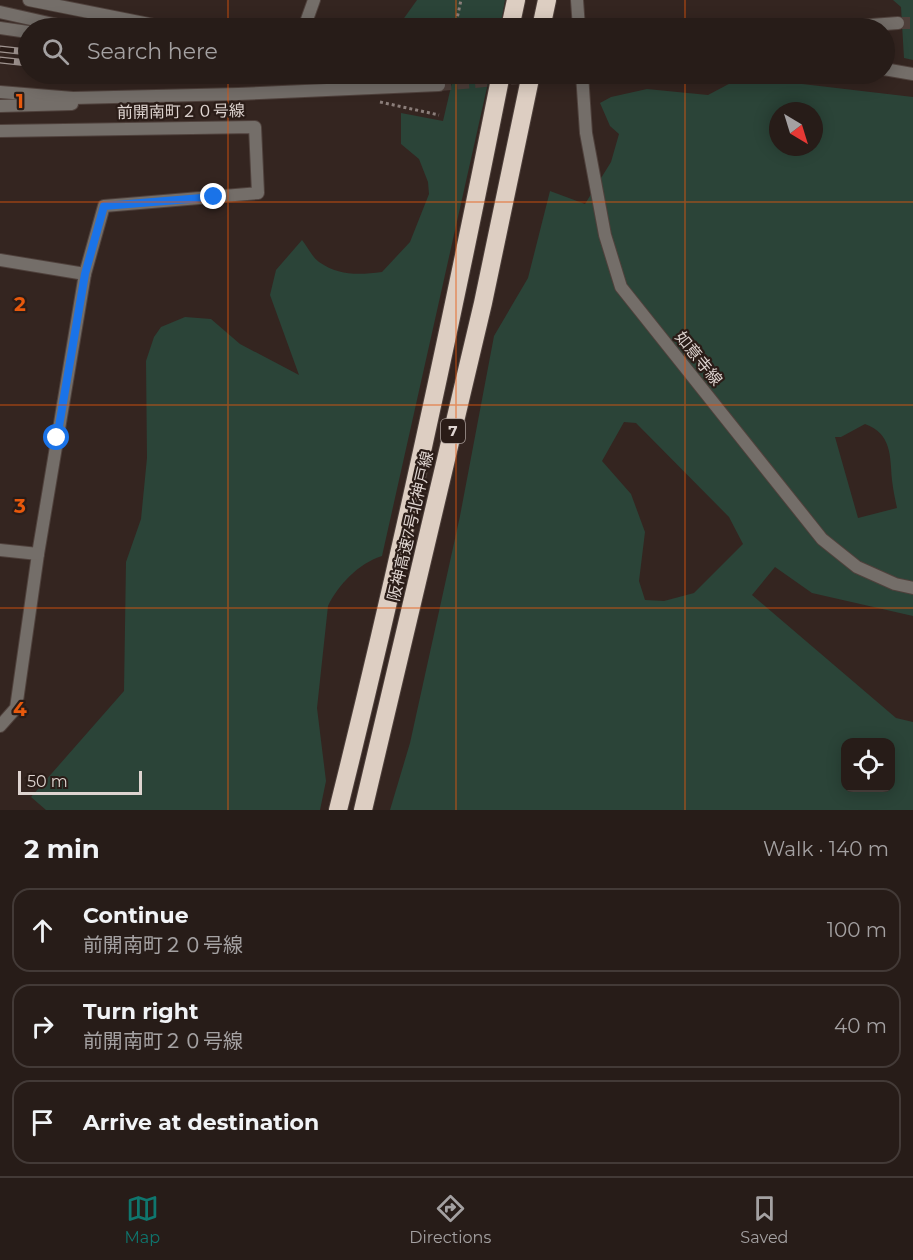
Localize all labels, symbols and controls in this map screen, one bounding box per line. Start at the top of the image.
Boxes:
search box [18,18,895,84]
icon: search [39,35,72,68]
text: Search here [87,38,218,65]
text: 1 [16,89,24,113]
street label: 前開南町２０号線 [117,101,245,122]
north arrow [769,102,823,156]
route end [200,183,226,209]
text: 2 [14,292,26,316]
street label: 如意寺線 [671,327,726,389]
road number: 7 [441,419,465,443]
route start [43,424,69,450]
street label: 阪神高速7号北神戸線 [384,449,437,603]
text: 3 [13,494,26,518]
text: 4 [13,697,27,721]
map controls [841,738,895,792]
button: locate [841,738,895,792]
scale bar [18,768,142,796]
text: 50 m [27,772,68,791]
text: 2 min [24,833,100,865]
text: Walk · 140 m [763,837,889,861]
text: Continue [83,902,189,929]
icon: ahead [26,914,59,947]
text: 100 m [827,918,887,942]
text: 前開南町２０号線 [83,933,243,957]
text: Turn right [83,998,198,1025]
icon: right [26,1010,59,1043]
text: 40 m [834,1014,887,1038]
text: 前開南町２０号線 [83,1029,243,1053]
icon: arrive [26,1106,59,1139]
text: Arrive at destination [83,1109,319,1136]
tab: Map [125,1192,160,1247]
tab: Directions [409,1192,491,1247]
tab: Saved [740,1192,788,1247]

